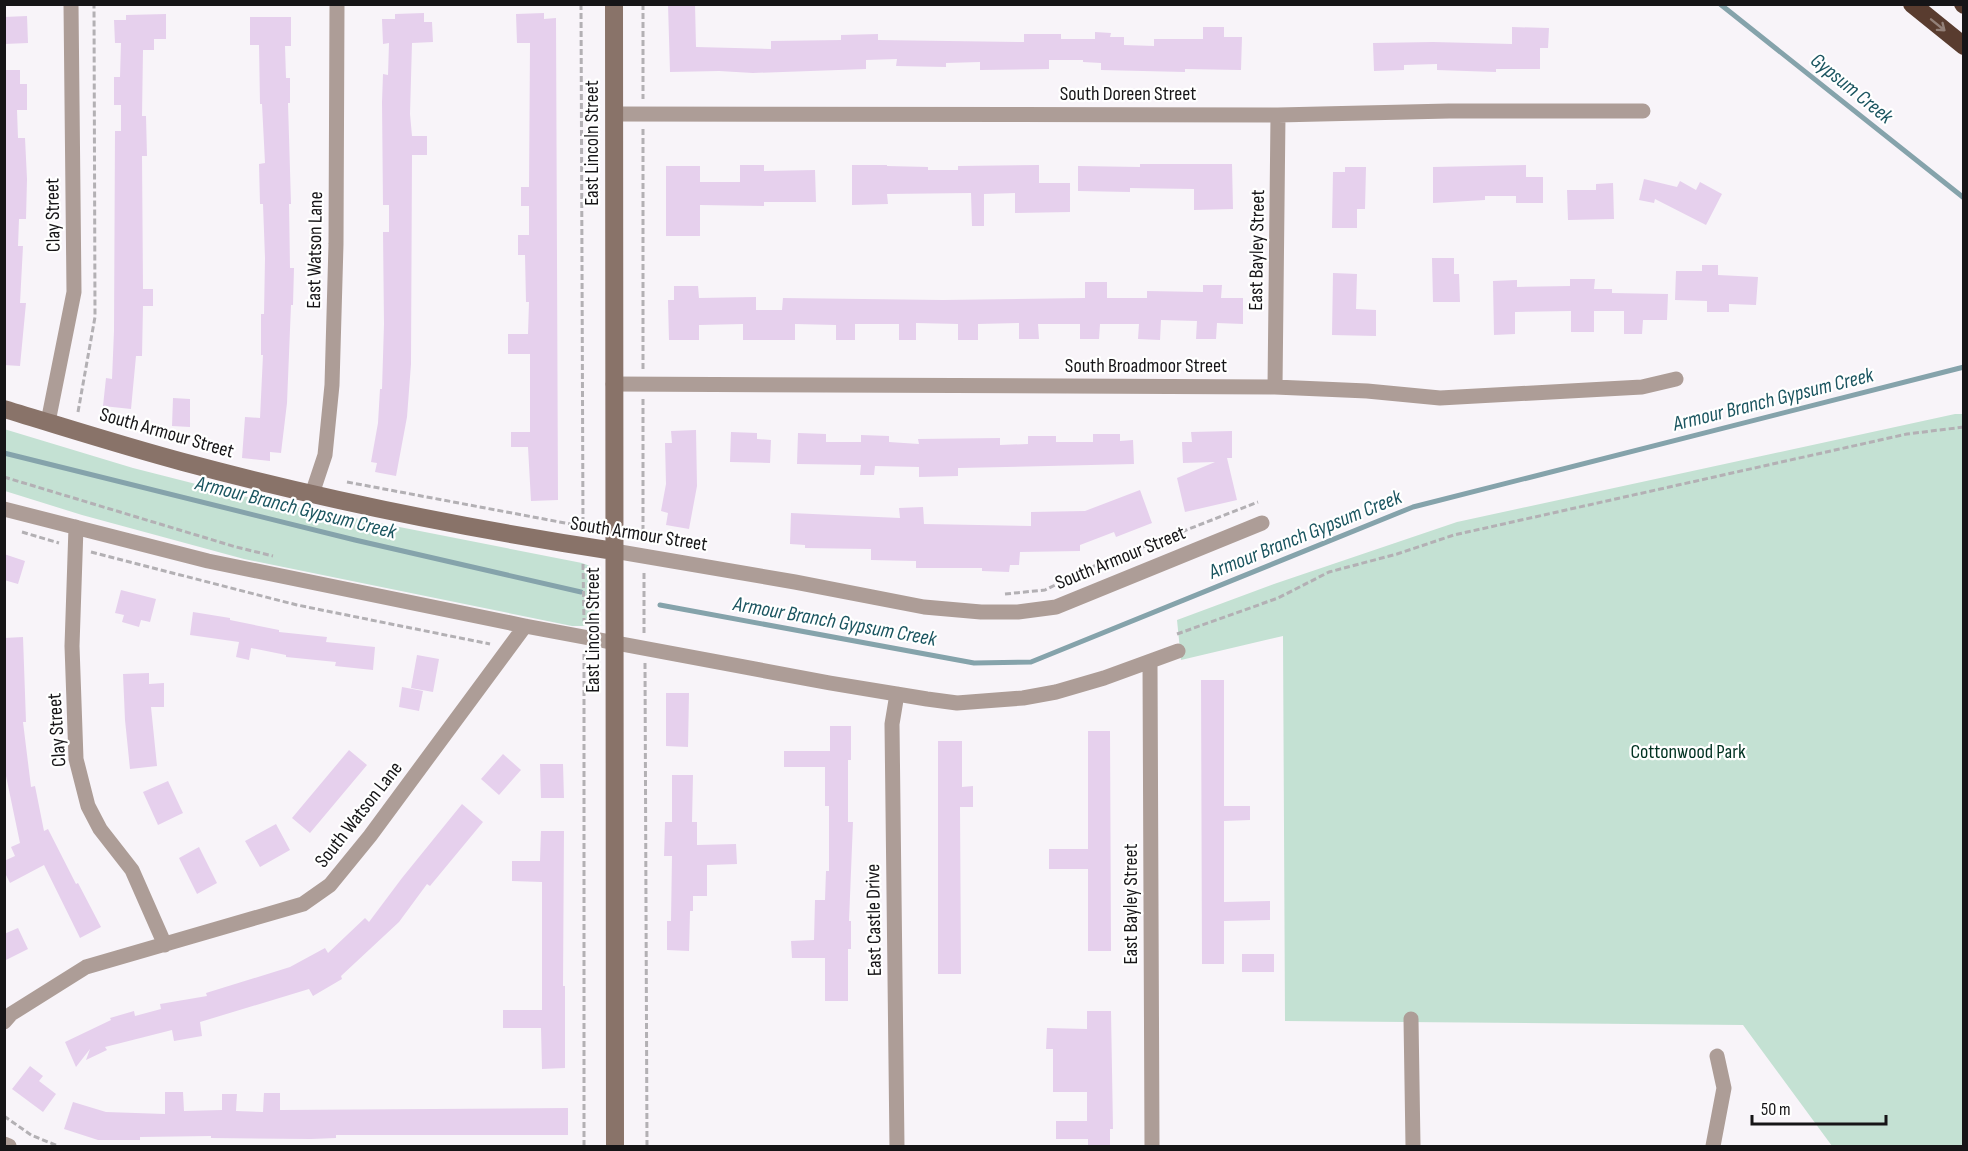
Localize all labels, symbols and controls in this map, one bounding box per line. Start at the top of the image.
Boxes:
one-way arrow [1930,19,1946,32]
water label: Gypsum Creek [1805,48,1899,130]
street label: East Lincoln Street [580,80,604,206]
street label: South Doreen Street [1060,82,1196,106]
street label: Clay Street [40,178,66,252]
street label: East Bayley Street [1244,189,1270,311]
street label: East Watson Lane [302,191,328,309]
street label: South Broadmoor Street [1065,354,1227,378]
water label: Armour Branch Gypsum Creek [1669,362,1877,437]
street label: South Armour Street [97,402,237,464]
water label: Armour Branch Gypsum Creek [192,470,400,545]
water label: Armour Branch Gypsum Creek [1204,484,1406,585]
street label: South Armour Street [569,511,709,557]
street label: South Armour Street [1052,521,1189,595]
street label: East Lincoln Street [581,567,605,693]
water label: Armour Branch Gypsum Creek [730,591,939,652]
street label: Clay Street [42,692,72,768]
park label: Cottonwood Park [1630,740,1746,764]
street label: South Watson Lane [310,757,408,872]
street label: East Bayley Street [1119,843,1143,965]
street label: East Castle Drive [861,864,887,976]
scale bar [1752,1088,1886,1126]
text: 50 m [1761,1099,1791,1120]

